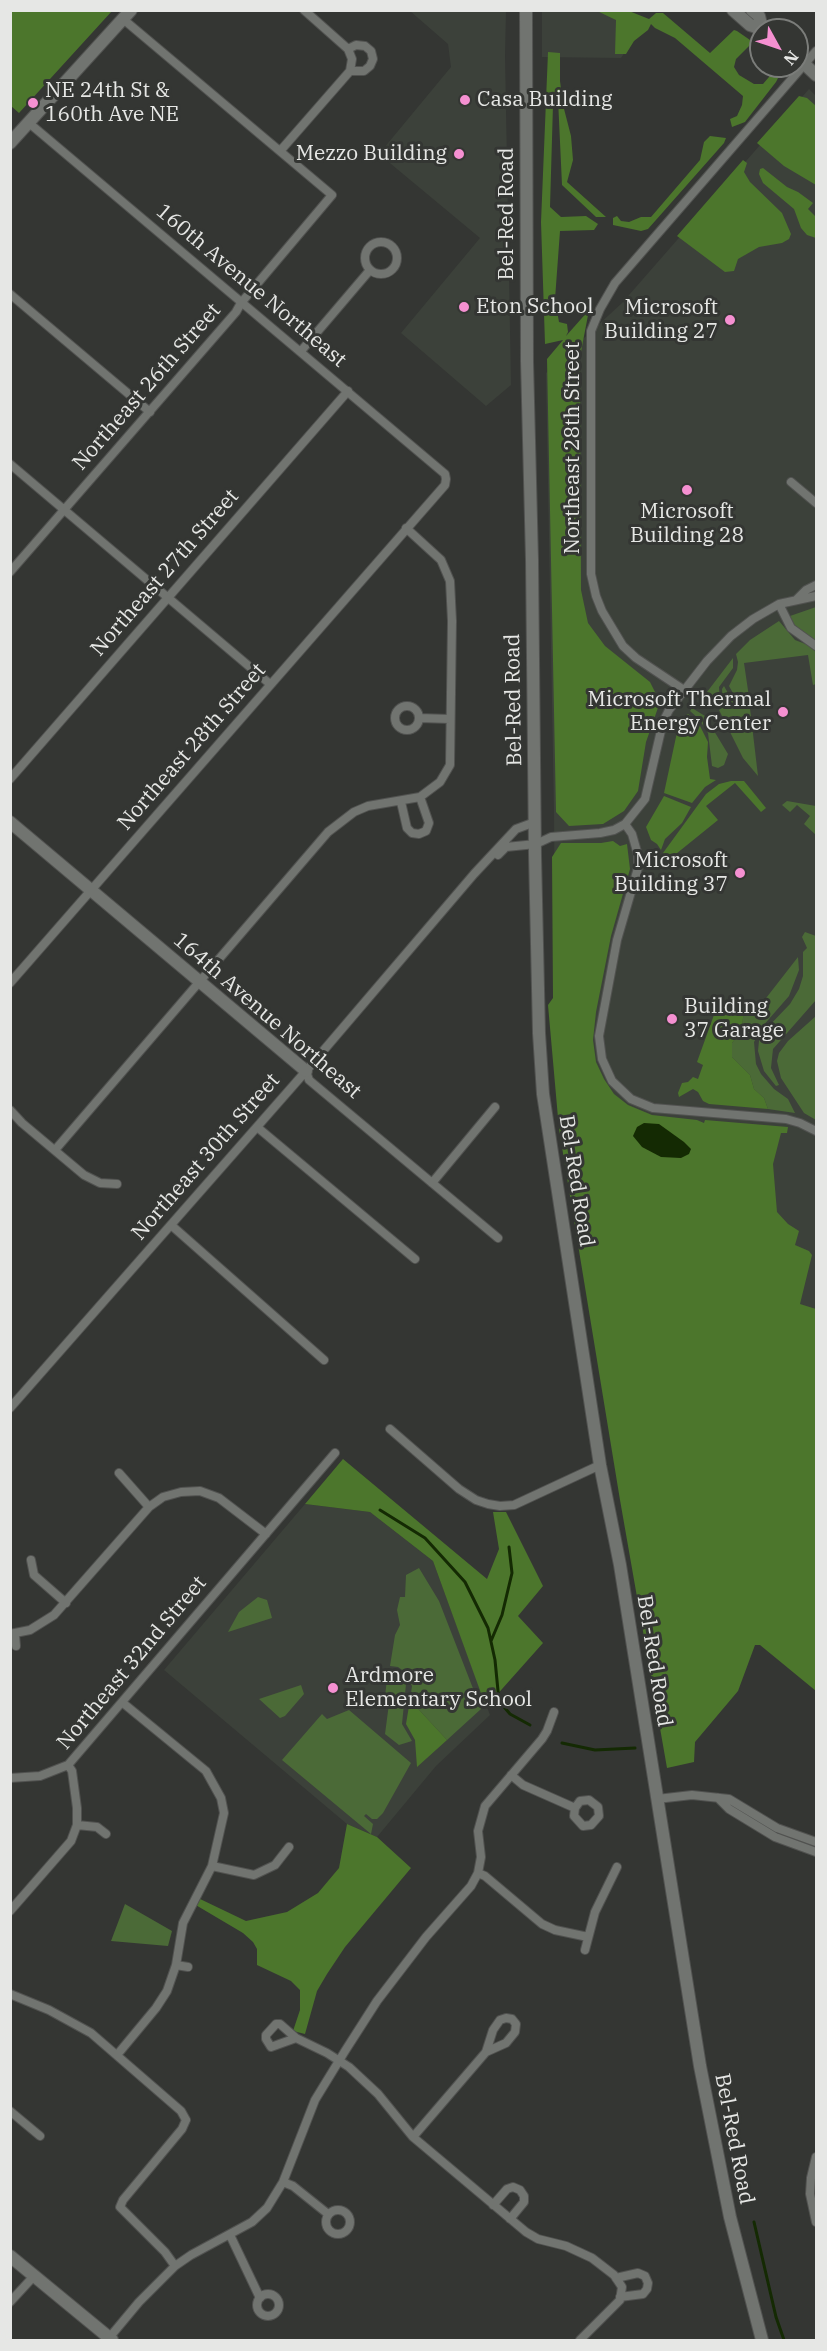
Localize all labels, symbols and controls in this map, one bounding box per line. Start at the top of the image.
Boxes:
north arrow [749,18,809,78]
text: N [780,47,803,70]
place label: NE 24th St & 160th Ave NE [45,78,179,128]
place label: Casa Building [477,87,612,113]
marker: Casa Building [458,93,472,107]
marker: NE 24th St & 160th Ave NE [26,96,40,110]
place label: Mezzo Building [296,141,447,167]
marker: Mezzo Building [452,147,466,161]
street label: Bel-Red Road [494,148,520,280]
street label: 160th Avenue Northeast [151,199,351,373]
place label: Eton School [476,294,593,320]
place label: Microsoft Building 27 [604,295,718,345]
street label: Northeast 26th Street [68,298,226,476]
marker: Eton School [457,300,471,314]
marker: Microsoft Building 27 [723,313,737,327]
street label: Northeast 28th Street [560,341,586,555]
marker: Microsoft Building 28 [680,483,694,497]
street label: Northeast 27th Street [86,484,244,662]
place label: Microsoft Building 28 [630,499,744,549]
street label: Bel-Red Road [500,633,528,767]
street label: Northeast 28th Street [113,658,271,836]
place label: Microsoft Thermal Energy Center [588,687,771,737]
marker: Microsoft Thermal Energy Center [776,705,790,719]
place label: Microsoft Building 37 [614,848,728,898]
marker: Microsoft Building 37 [733,866,747,880]
street label: 164th Avenue Northeast [168,928,366,1104]
place label: Building 37 Garage [684,994,784,1044]
marker: Building 37 Garage [665,1012,679,1026]
street label: Northeast 30th Street [127,1068,285,1246]
street label: Bel-Red Road [553,1113,599,1249]
street label: Northeast 32nd Street [52,1571,212,1755]
street label: Bel-Red Road [631,1593,677,1729]
place label: Ardmore Elementary School [345,1663,532,1713]
marker: Ardmore Elementary School [326,1681,340,1695]
street label: Bel-Red Road [709,2071,759,2207]

